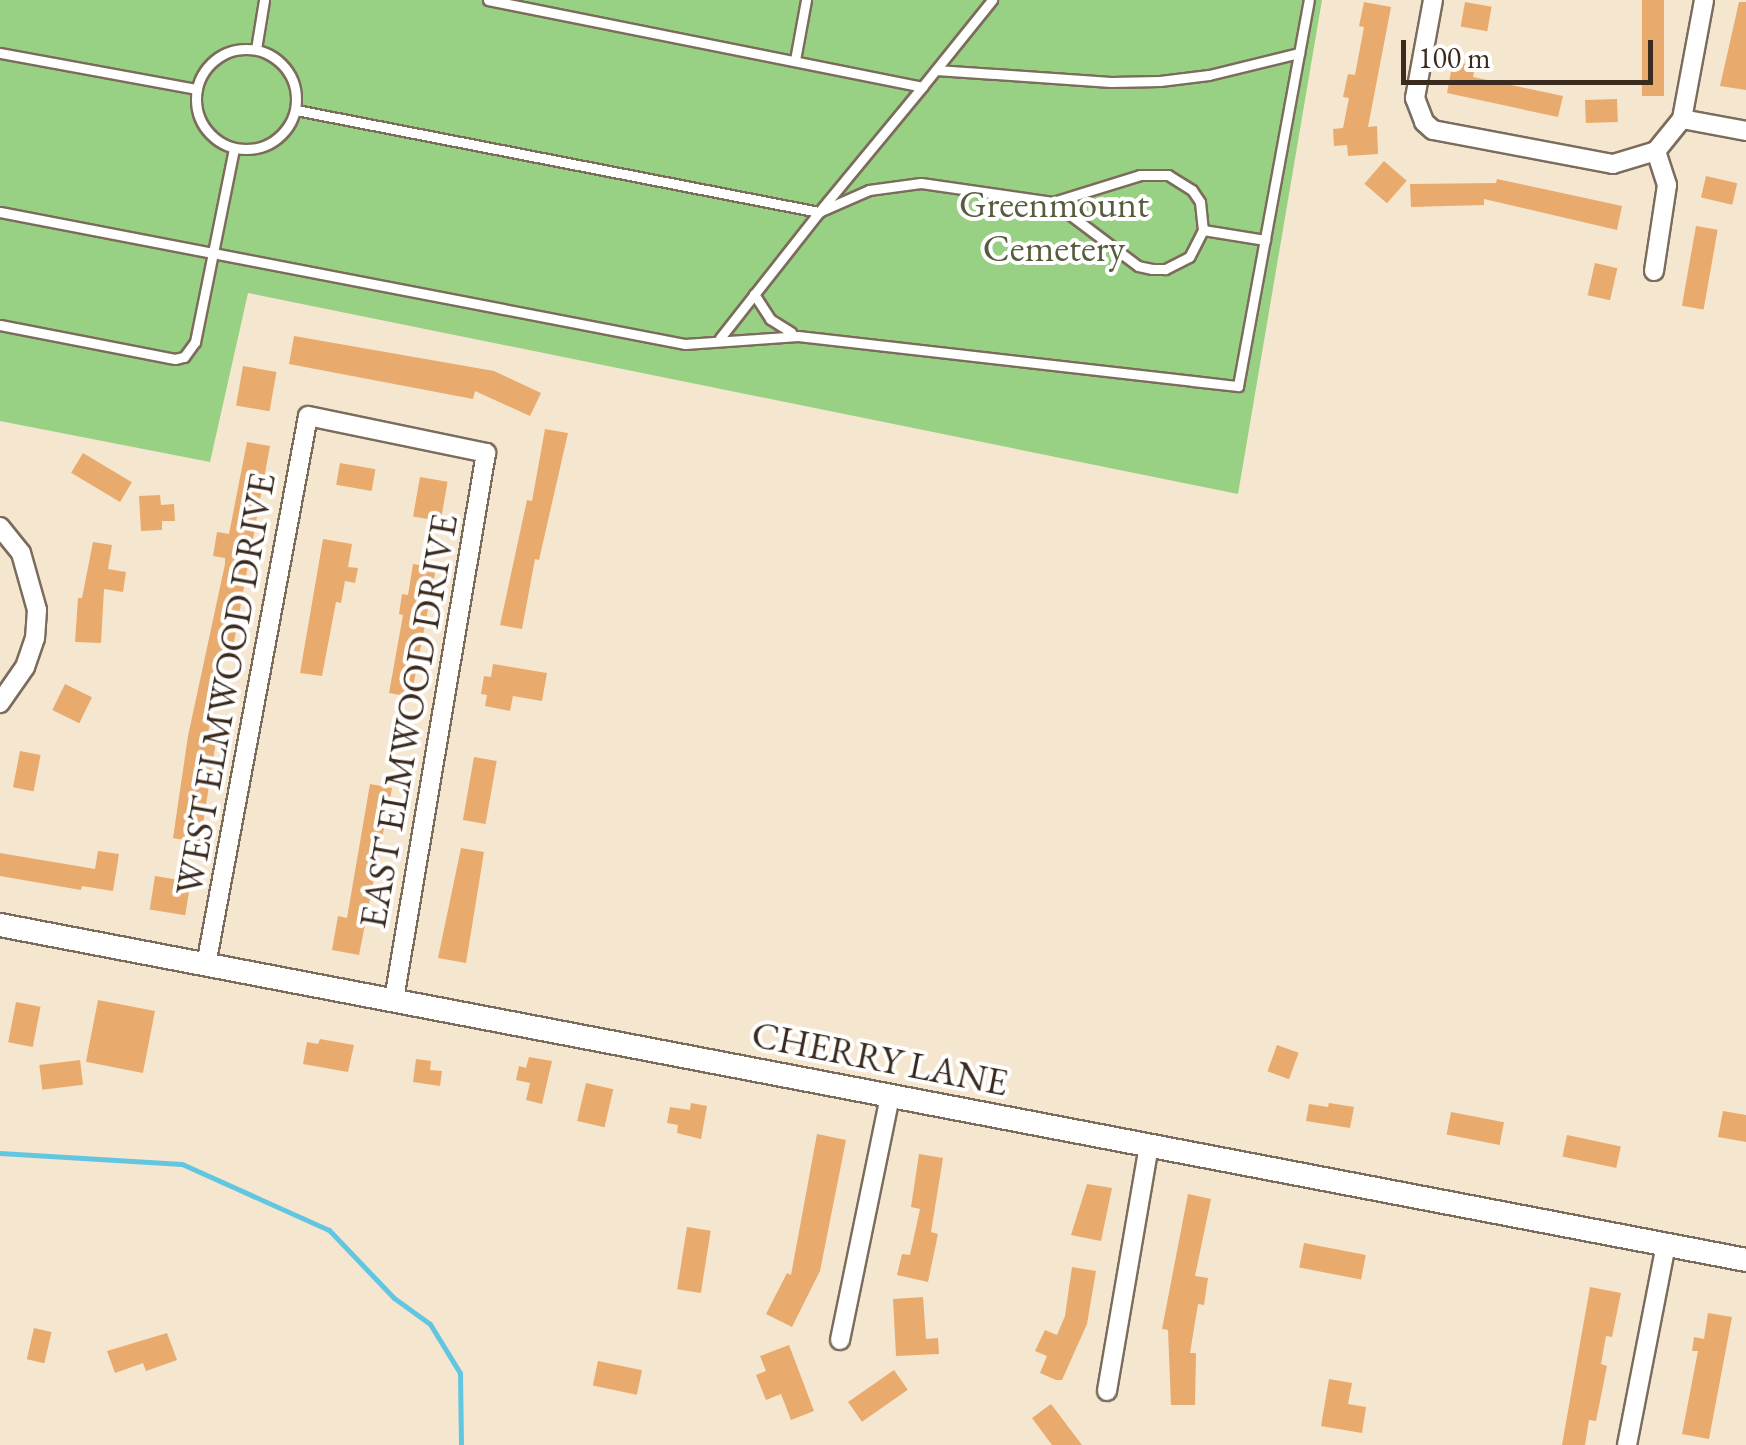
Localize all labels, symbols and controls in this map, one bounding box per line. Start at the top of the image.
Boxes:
scale bar [1406,20,1658,82]
text: 100 m [1418,38,1491,77]
park label: Greenmount Cemetery [959,181,1149,270]
street label: WEST ELMWOOD DRIVE [165,469,285,899]
street label: EAST ELMWOOD DRIVE [349,510,467,932]
street label: CHERRY LANE [748,1011,1012,1105]

